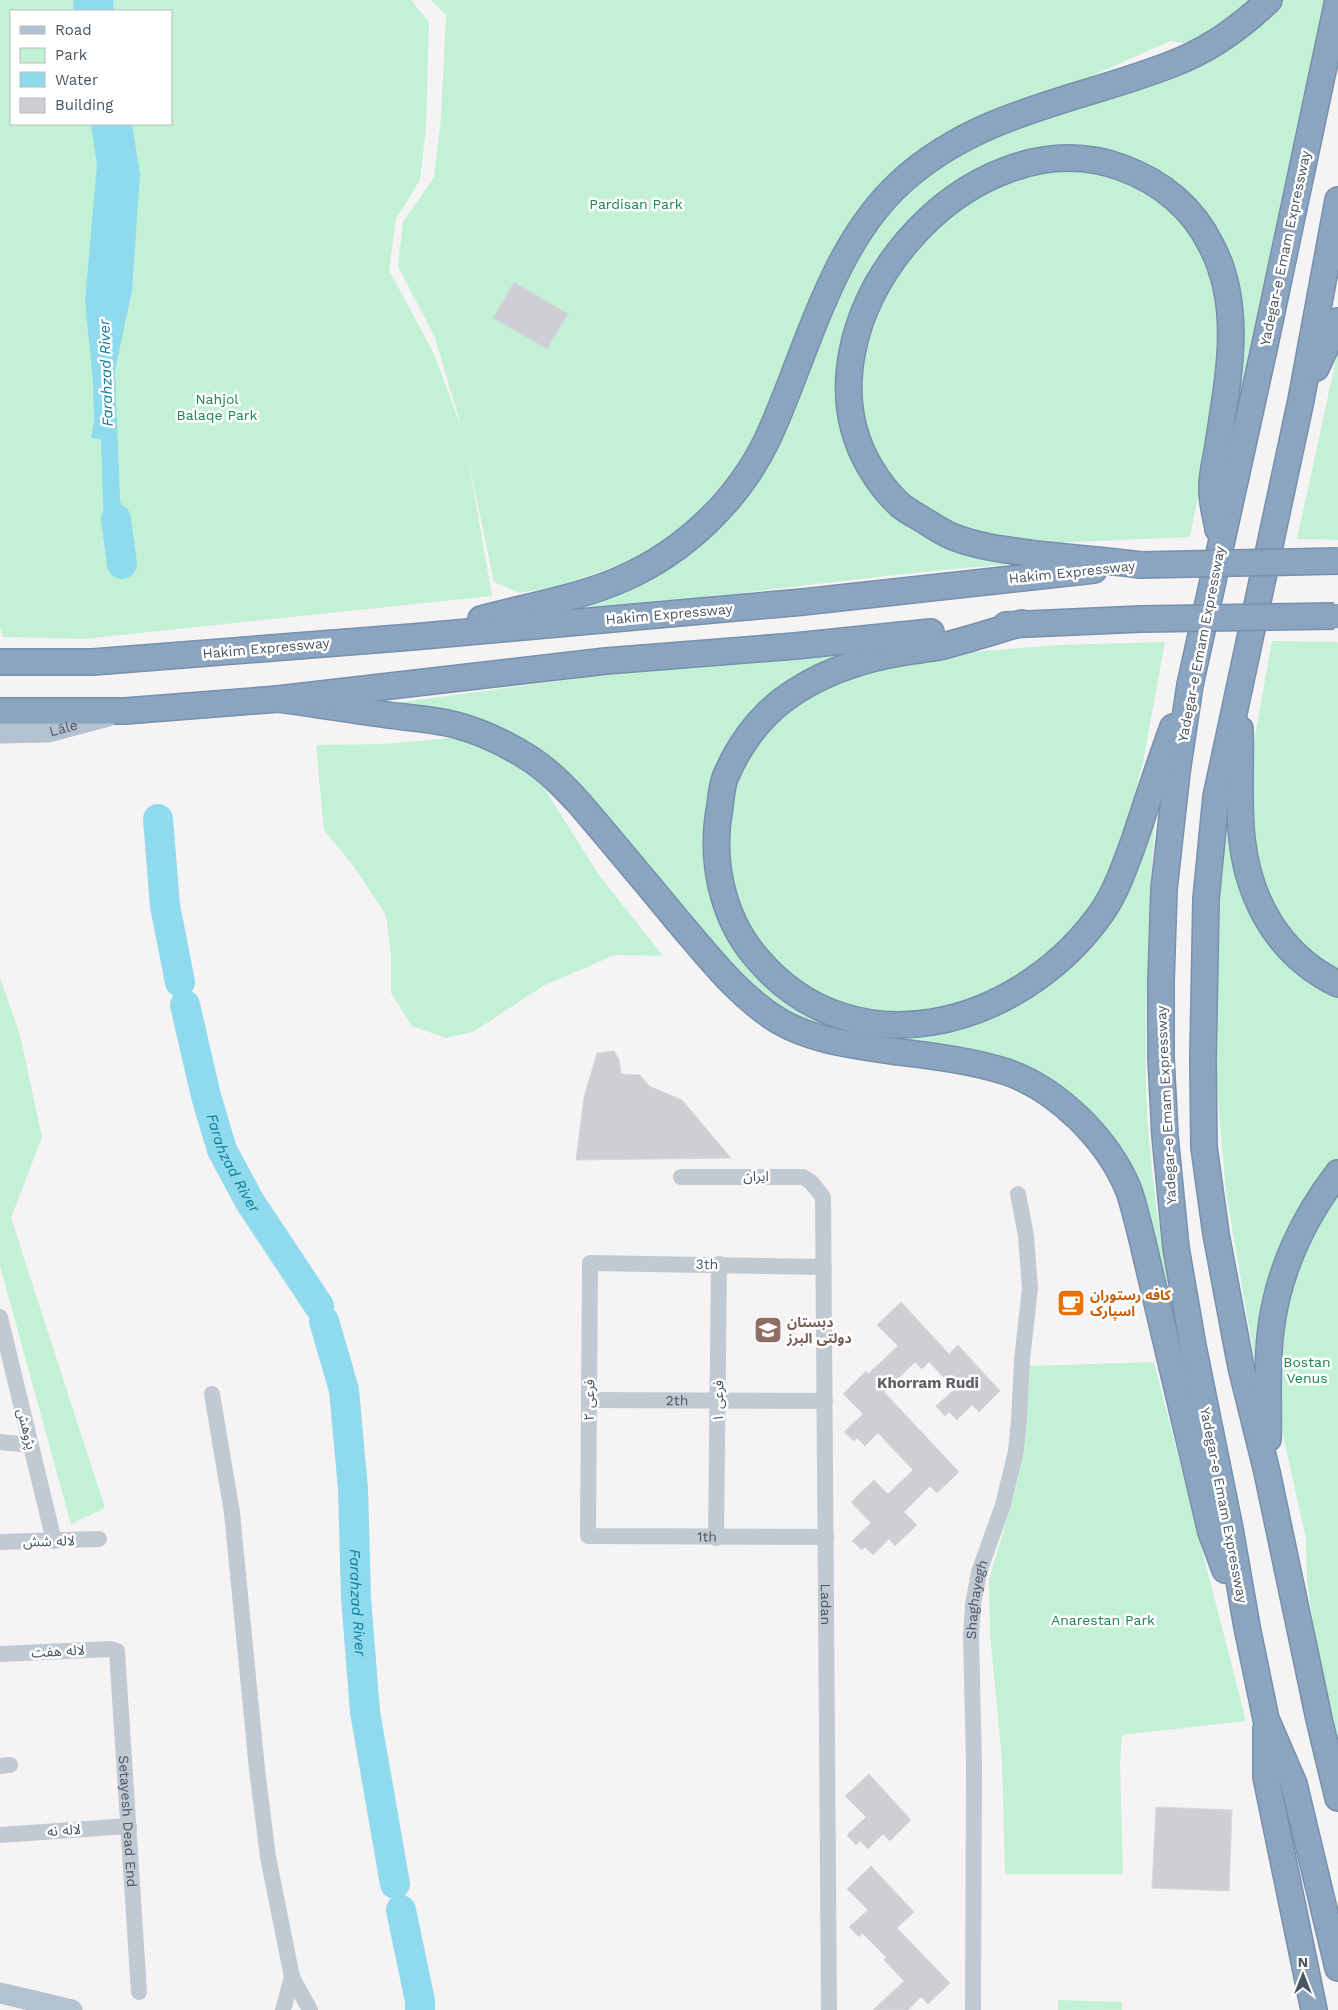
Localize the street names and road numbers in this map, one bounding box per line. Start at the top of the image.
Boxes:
street label: Yadegar-e Emam Expressway [1256,148,1314,347]
street label: Yadegar-e Emam Expressway [1174,544,1228,743]
street label: Hakim Expressway [1008,557,1137,587]
street label: Hakim Expressway [605,600,734,628]
street label: Hakim Expressway [202,634,331,662]
street label: Lāle [48,716,79,739]
street label: Yadegar-e Emam Expressway [1153,1004,1179,1205]
street label: ایران [743,1168,769,1185]
street label: 3th [696,1256,718,1272]
street label: فرعی ۲ [581,1379,598,1421]
street label: فرعی ۱ [710,1380,727,1422]
street label: 2th [666,1392,688,1408]
street label: Yadegar-e Emam Expressway [1197,1406,1251,1605]
street label: پژوهش [12,1407,40,1452]
street label: 1th [697,1528,717,1545]
street label: لاله شش [23,1533,75,1550]
street label: Shaghayegh [963,1557,991,1640]
street label: Ladan [818,1583,834,1625]
street label: لاله هفت [31,1642,85,1660]
street label: Setayesh Dead End [116,1755,140,1888]
street label: لاله نه [47,1821,81,1839]

